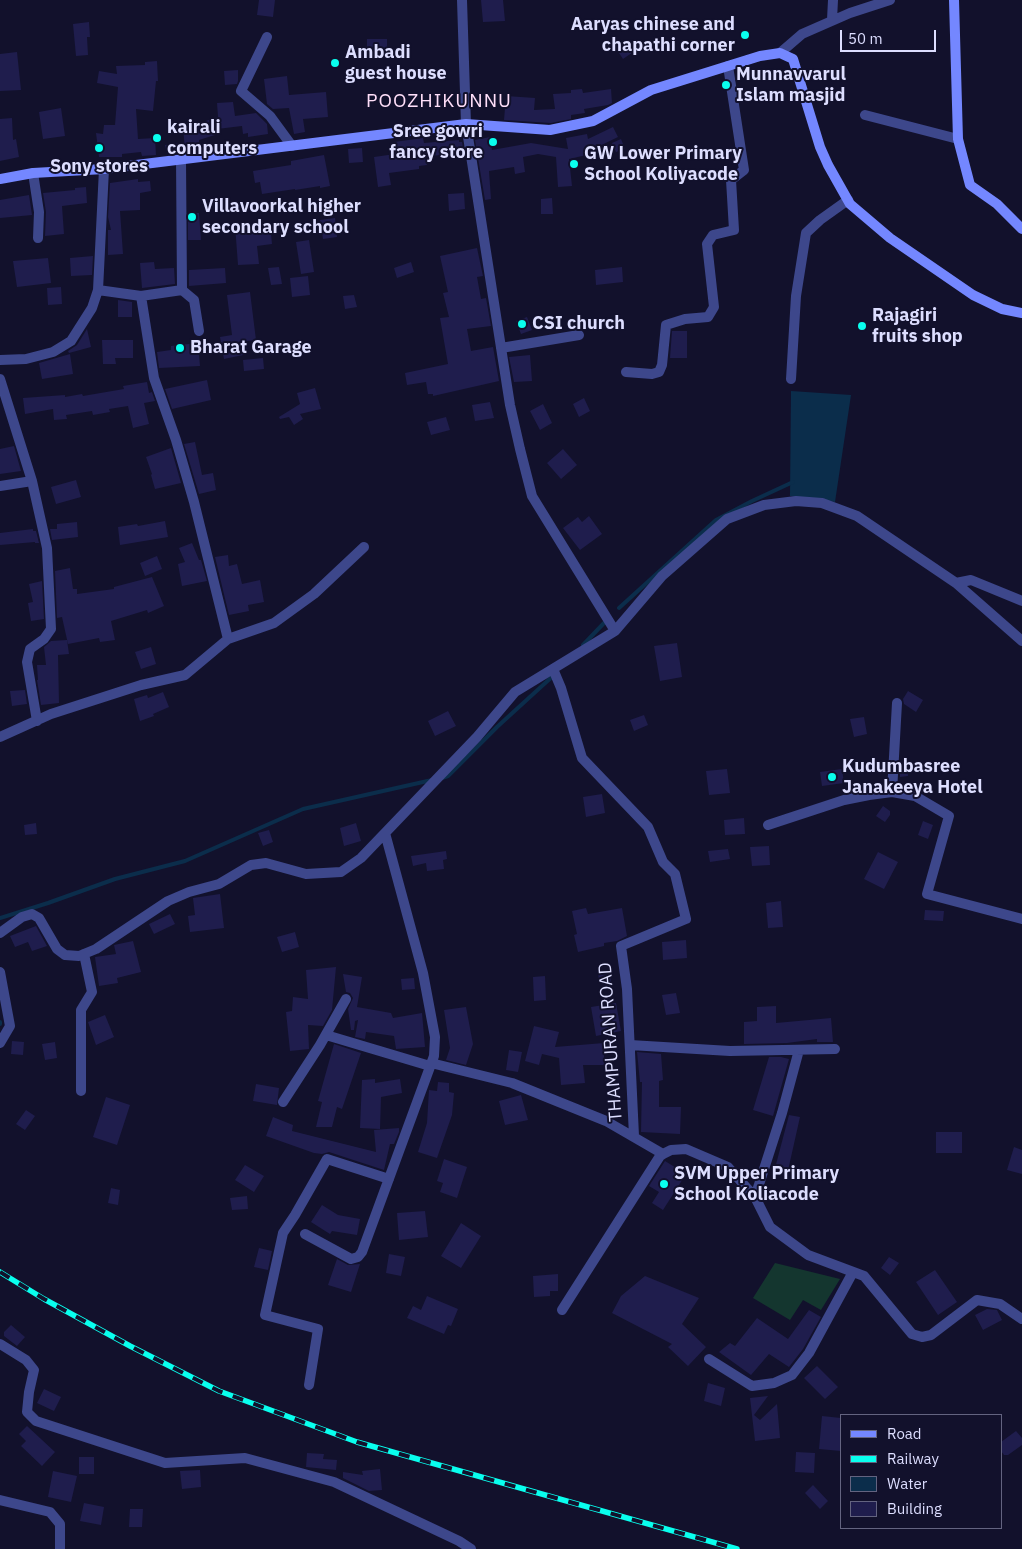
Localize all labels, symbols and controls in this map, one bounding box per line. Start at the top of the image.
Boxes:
place label: Aaryas chinese and chapathi corner [571,14,735,56]
scale bar [842,20,938,52]
marker: Aaryas chinese and chapathi corner [739,29,751,41]
text: 50 m [848,29,883,48]
place label: Ambadi guest house [345,42,447,84]
marker: Ambadi guest house [329,57,341,69]
place label: Munnavvarul Islam masjid [736,64,846,106]
marker: Munnavvarul Islam masjid [720,79,732,91]
district label: POOZHIKUNNU [365,91,513,113]
place label: kairali computers [167,117,257,160]
place label: Sree gowri fancy store [389,121,483,163]
marker: kairali computers [151,132,163,144]
marker: Sree gowri fancy store [487,136,499,148]
marker: Sony stores [93,142,105,154]
place label: GW Lower Primary School Koliyacode [584,143,742,186]
place label: Sony stores [50,156,148,178]
marker: GW Lower Primary School Koliyacode [568,158,580,170]
place label: Villavoorkal higher secondary school [202,196,361,238]
marker: Villavoorkal higher secondary school [186,211,198,223]
place label: Rajagiri fruits shop [872,305,963,348]
place label: CSI church [532,313,625,335]
marker: CSI church [516,318,528,330]
marker: Rajagiri fruits shop [856,320,868,332]
place label: Bharat Garage [190,337,312,359]
marker: Bharat Garage [174,342,186,354]
place label: Kudumbasree Janakeeya Hotel [842,756,983,799]
marker: Kudumbasree Janakeeya Hotel [826,771,838,783]
street label: THAMPURAN ROAD [595,962,627,1122]
place label: SVM Upper Primary School Koliacode [674,1163,839,1206]
marker: SVM Upper Primary School Koliacode [658,1178,670,1190]
legend [840,1414,1002,1529]
text: Road [887,1424,922,1443]
text: Railway [887,1449,939,1468]
text: Water [887,1474,927,1493]
text: Building [887,1499,942,1518]

